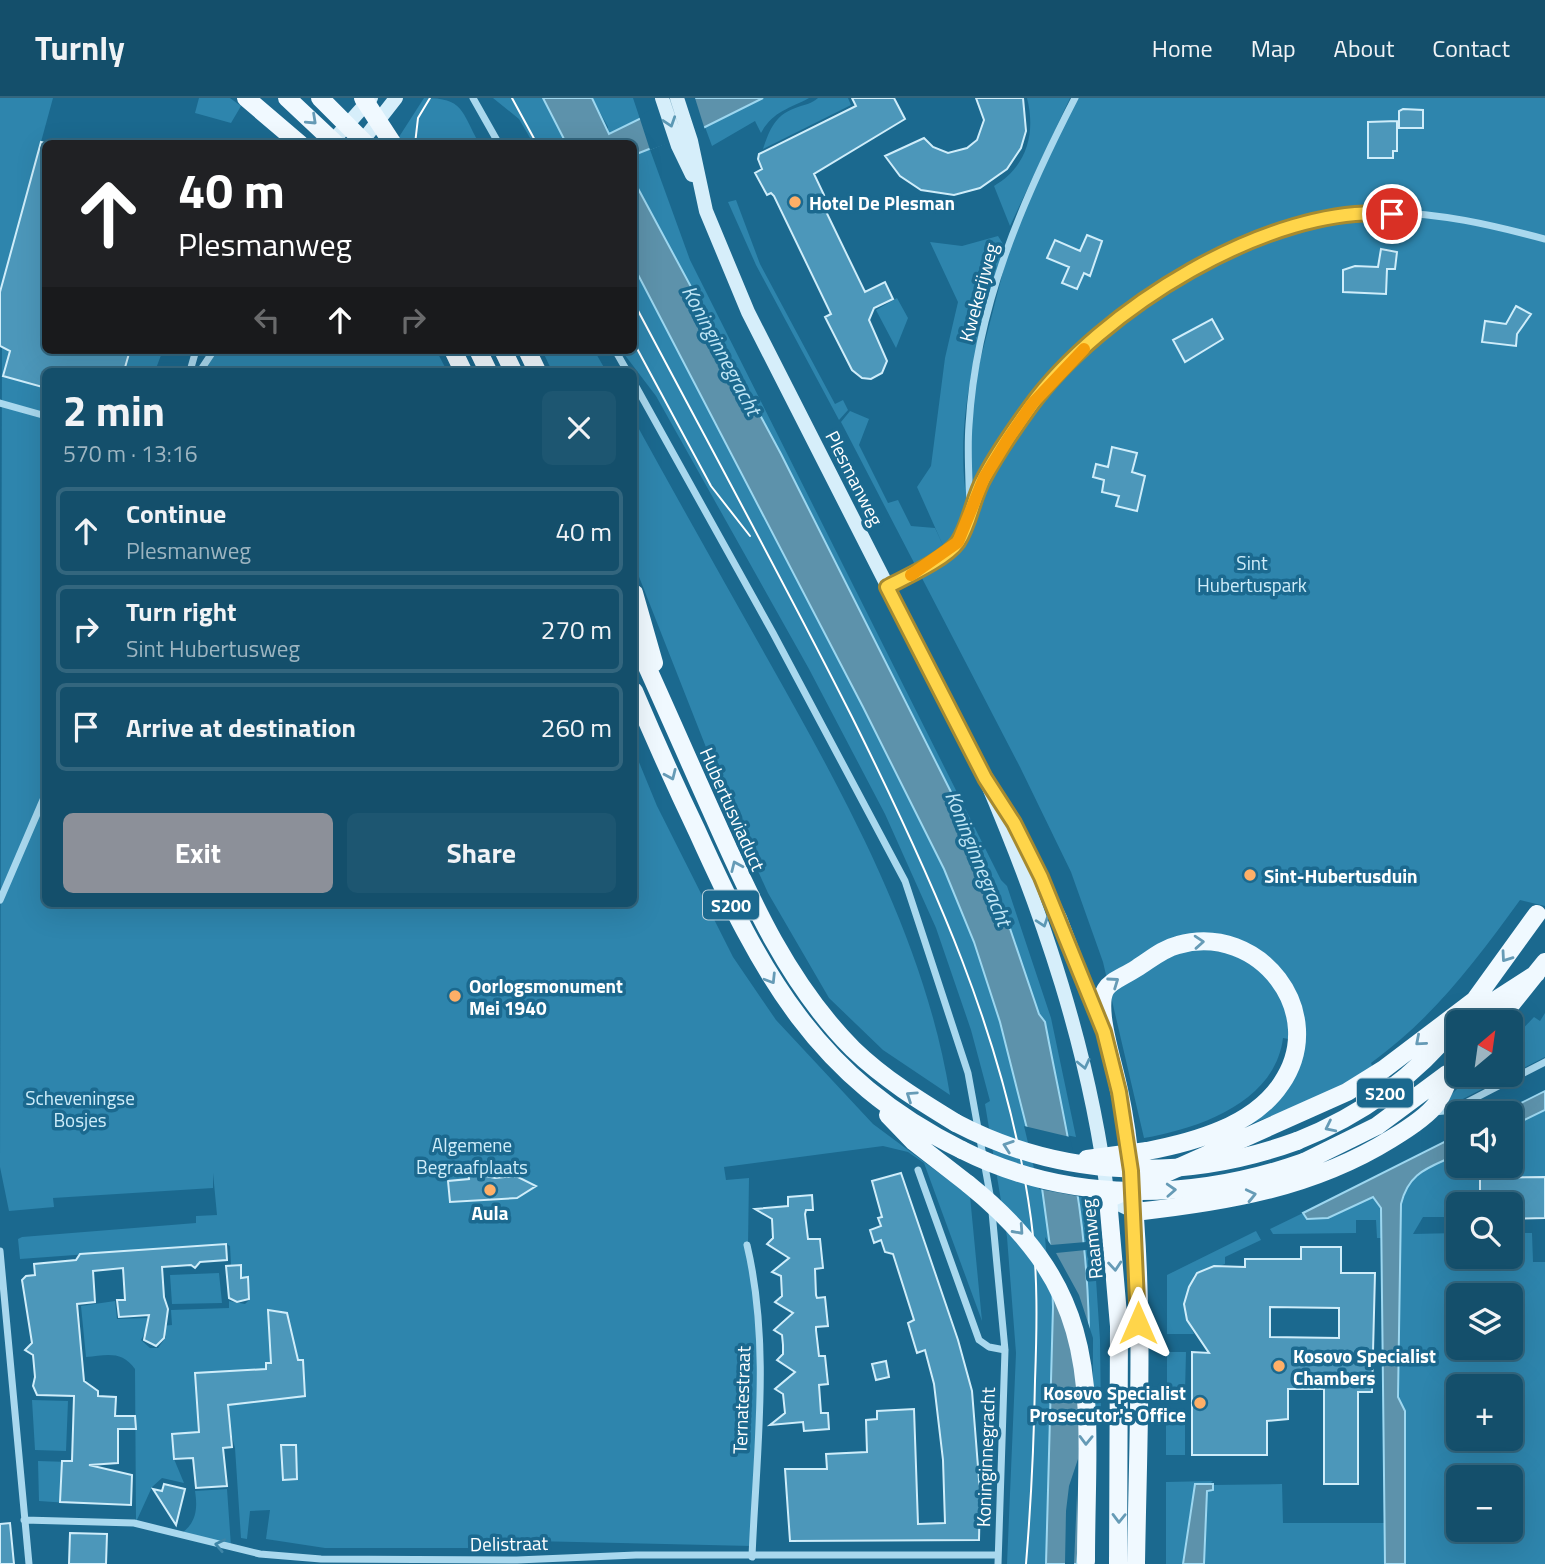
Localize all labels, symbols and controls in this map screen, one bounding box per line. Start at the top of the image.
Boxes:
text: Turnly [35,23,125,73]
text: Home [1152,30,1213,66]
text: Map [1251,30,1296,66]
text: About [1334,30,1394,66]
text: Contact [1432,30,1510,66]
one-way arrow [304,112,317,125]
one-way arrow [662,115,676,128]
text: 40 m [178,152,285,227]
icon: ahead [63,168,154,259]
pin [1362,184,1422,244]
place label: Hotel De Plesman [809,188,955,217]
marker: Hotel De Plesman [787,194,803,210]
icon: arrive [1373,195,1411,233]
text: Plesmanweg [178,220,352,268]
street label: Kwekerijweg [951,239,1005,345]
water label: Koninginnegracht [674,279,771,423]
icon: left [248,301,286,339]
icon: ahead [321,301,359,339]
icon: right [394,301,432,339]
text: 2 min [63,378,165,442]
button: close [542,391,616,465]
street label: Plesmanweg [819,425,891,531]
text: 570 m · 13:16 [63,436,198,471]
text: Continue [126,494,226,533]
icon: ahead [67,512,105,550]
text: 40 m [555,512,612,551]
text: Plesmanweg [126,533,251,568]
park label: Sint Hubertuspark [1197,548,1307,599]
text: Turn right [126,592,237,631]
icon: right [67,610,105,648]
text: 270 m [541,610,612,649]
text: Sint Hubertusweg [126,631,300,666]
icon: arrive [67,708,105,746]
text: Arrive at destination [126,708,356,747]
text: 260 m [541,708,612,747]
street label: Hubertusviaduct [693,743,773,876]
one-way arrow [663,768,677,780]
water label: Koninginnegracht [937,786,1022,933]
button: Exit [63,813,333,893]
button: Share [347,813,616,893]
one-way arrow [730,861,744,873]
place label: Sint-Hubertusduin [1264,861,1418,890]
marker: Sint-Hubertusduin [1242,867,1258,883]
road number: S200 [703,890,759,920]
one-way arrow [1035,915,1049,927]
one-way arrow [1194,935,1205,950]
one-way arrow [1502,949,1514,962]
place label: Oorlogsmonument Mei 1940 [469,971,623,1022]
one-way arrow [763,972,776,985]
one-way arrow [1106,978,1119,990]
marker: Oorlogsmonument Mei 1940 [447,988,463,1004]
north arrow [1446,1010,1522,1087]
map controls [1446,1010,1523,1542]
one-way arrow [1415,1033,1428,1045]
one-way arrow [1076,1058,1090,1070]
road number: S200 [1357,1078,1413,1108]
park label: Scheveningse Bosjes [25,1083,135,1134]
one-way arrow [906,1092,919,1104]
button: sound [1446,1101,1523,1178]
one-way arrow [1325,1118,1337,1132]
park label: Algemene Begraafplaats [416,1130,528,1181]
one-way arrow [1003,1140,1015,1154]
marker: Aula [482,1182,498,1198]
one-way arrow [1165,1183,1176,1198]
one-way arrow [1244,1189,1256,1203]
button: search [1446,1192,1523,1269]
street label: Raamweg [1072,1197,1110,1280]
place label: Aula [472,1198,509,1227]
one-way arrow [1011,1222,1023,1235]
one-way arrow [1107,1261,1122,1272]
button: layers [1446,1283,1523,1360]
position arrow [1101,1286,1175,1360]
place label: Kosovo Specialist Chambers [1293,1341,1436,1392]
street label: Ternatestraat [725,1345,757,1455]
marker: Kosovo Specialist Chambers [1271,1358,1287,1374]
button: + [1446,1374,1523,1451]
place label: Kosovo Specialist Prosecutor's Office [1029,1378,1186,1429]
street label: Koninginnegracht [968,1386,1002,1527]
marker: Kosovo Specialist Prosecutor's Office [1192,1395,1208,1411]
one-way arrow [1078,1435,1094,1446]
button: − [1446,1465,1523,1542]
one-way arrow [1111,1514,1127,1524]
street label: Delistraat [470,1528,549,1558]
one-way arrow [214,1539,226,1554]

